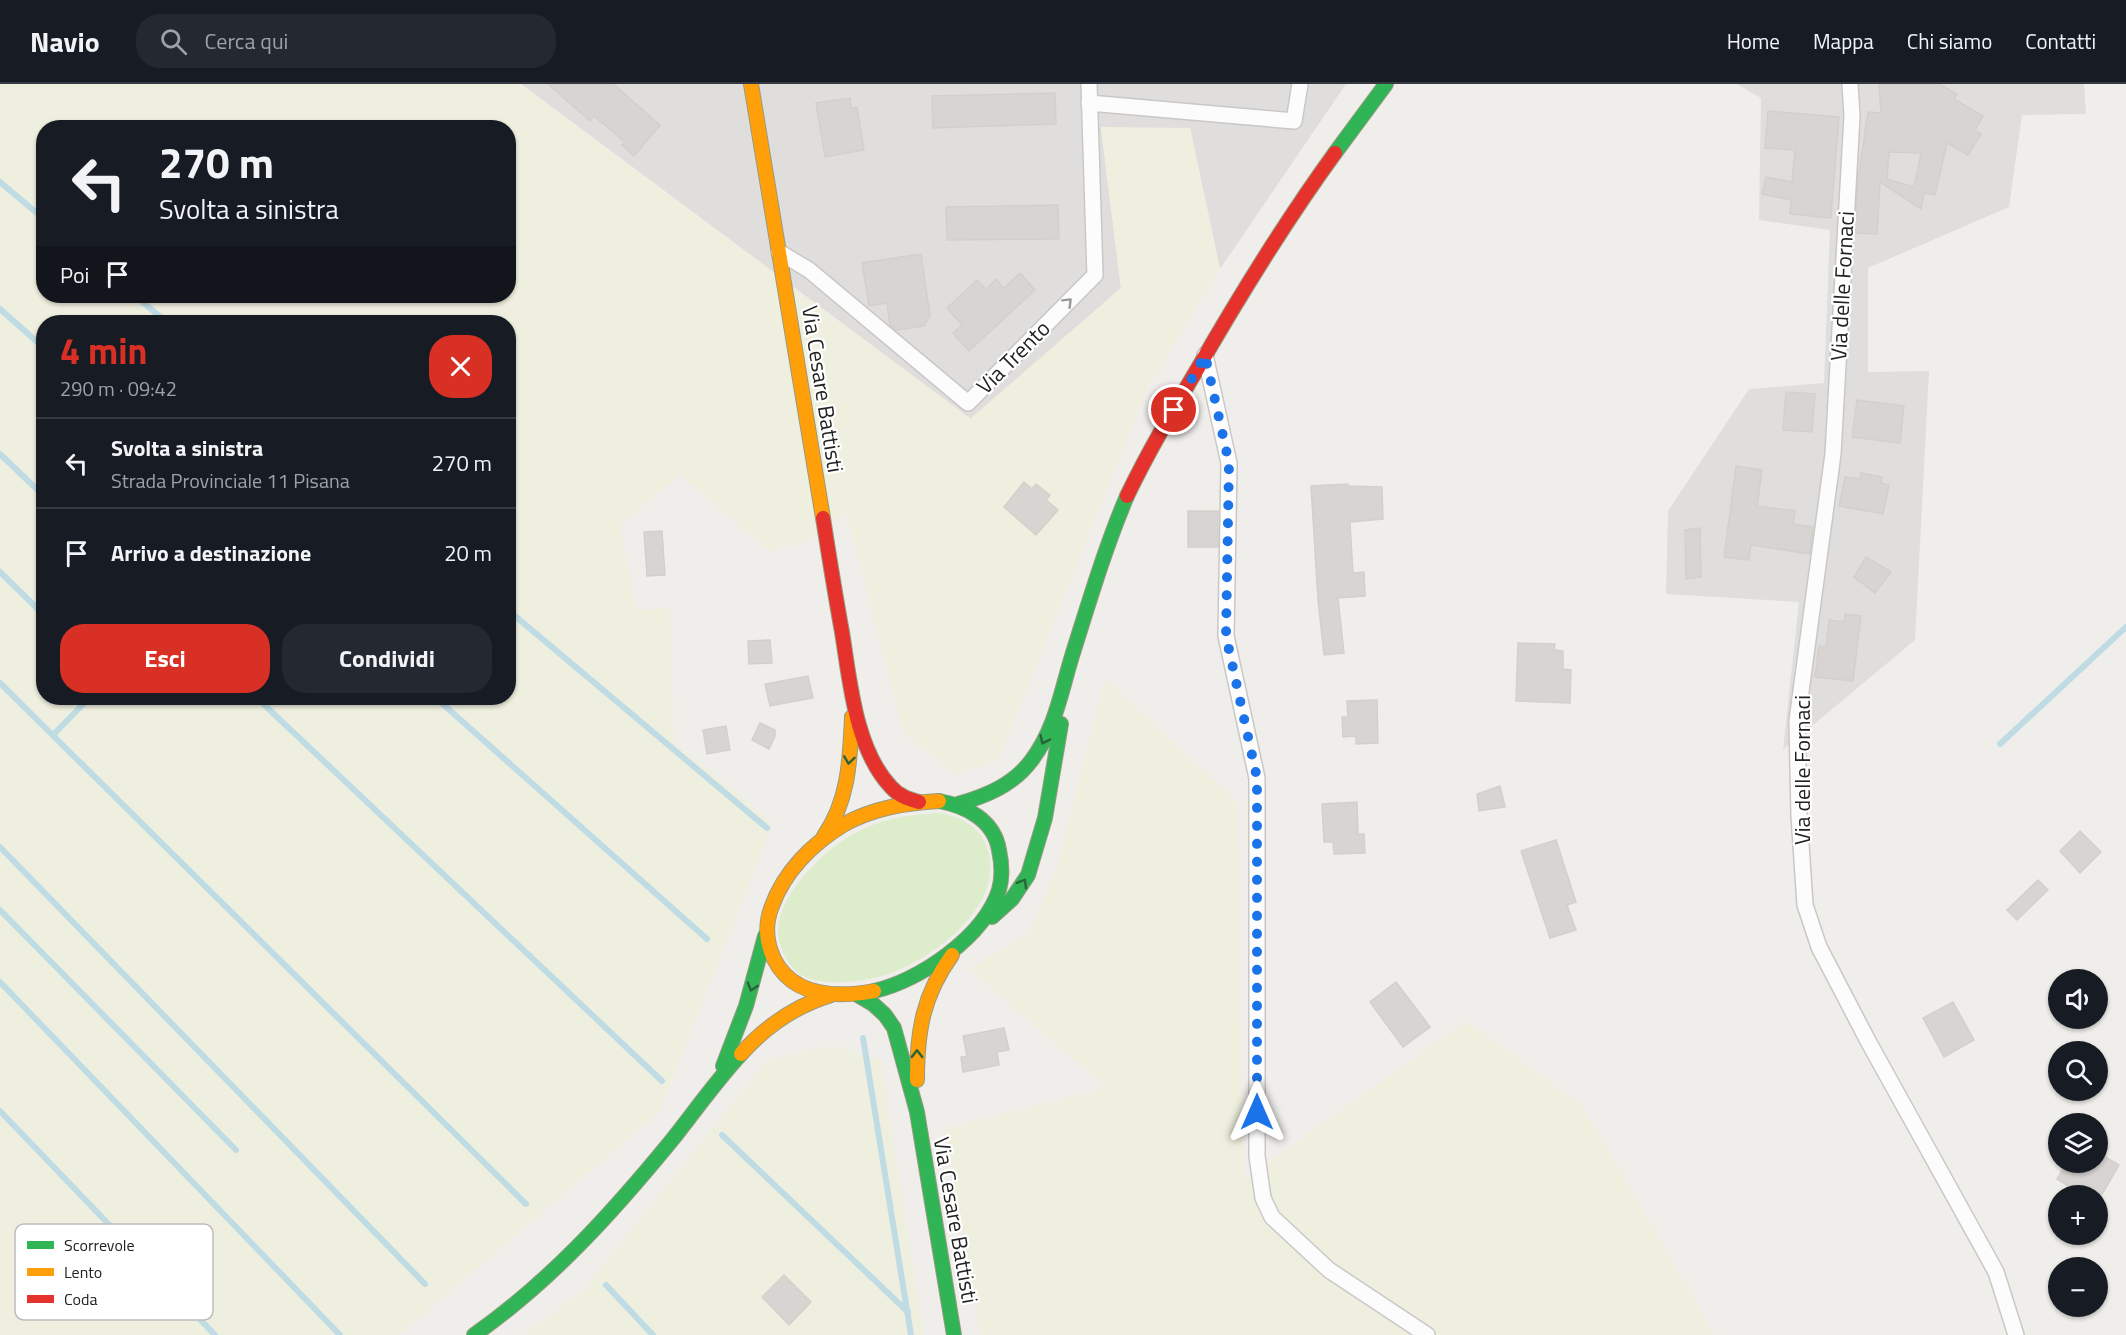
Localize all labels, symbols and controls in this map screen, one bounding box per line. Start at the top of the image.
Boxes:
search box [136,14,556,68]
text: Navio [30,20,100,63]
text: Cerca qui [205,24,288,58]
icon: search [157,25,190,58]
text: Home [1727,25,1780,57]
text: Mappa [1813,25,1874,57]
text: Chi siamo [1907,25,1992,57]
text: Contatti [2025,25,2096,57]
text: 270 m [159,130,274,194]
icon: left [60,144,138,222]
text: Svolta a sinistra [159,188,339,229]
street label: Via delle Fornaci [1821,210,1863,362]
text: Poi [60,258,89,292]
icon: arrive [101,258,134,291]
one-way arrow [1061,298,1072,309]
street label: Via Cesare Battisti [793,303,853,475]
street label: Via Trento [968,312,1058,402]
text: 4 min [60,323,147,378]
button: close [429,335,492,398]
text: 290 m · 09:42 [60,373,177,404]
pin [1148,384,1199,435]
icon: arrive [1157,393,1190,426]
text: Svolta a sinistra [111,431,263,465]
text: 270 m [432,446,492,480]
icon: left [60,447,93,480]
text: Strada Provinciale 11 Pisana [111,465,350,496]
text: Arrivo a destinazione [111,536,311,570]
text: 20 m [444,536,492,570]
icon: arrive [60,537,93,570]
button: Esci [60,624,270,693]
button: Condividi [282,624,492,693]
street label: Via delle Fornaci [1785,695,1819,845]
one-way arrow [1039,733,1051,744]
one-way arrow [843,755,855,764]
one-way arrow [1016,879,1027,889]
map controls [2048,969,2108,1317]
button: sound [2048,969,2108,1029]
one-way arrow [747,981,759,992]
button: search [2048,1041,2108,1101]
one-way arrow [911,1049,923,1058]
position arrow [1225,1080,1289,1144]
button: layers [2048,1113,2108,1173]
street label: Via Cesare Battisti [925,1134,987,1306]
button: + [2048,1185,2108,1245]
legend [15,1224,213,1320]
text: Scorrevole [64,1233,135,1257]
button: − [2048,1257,2108,1317]
text: Lento [64,1260,102,1284]
text: Coda [64,1287,97,1311]

